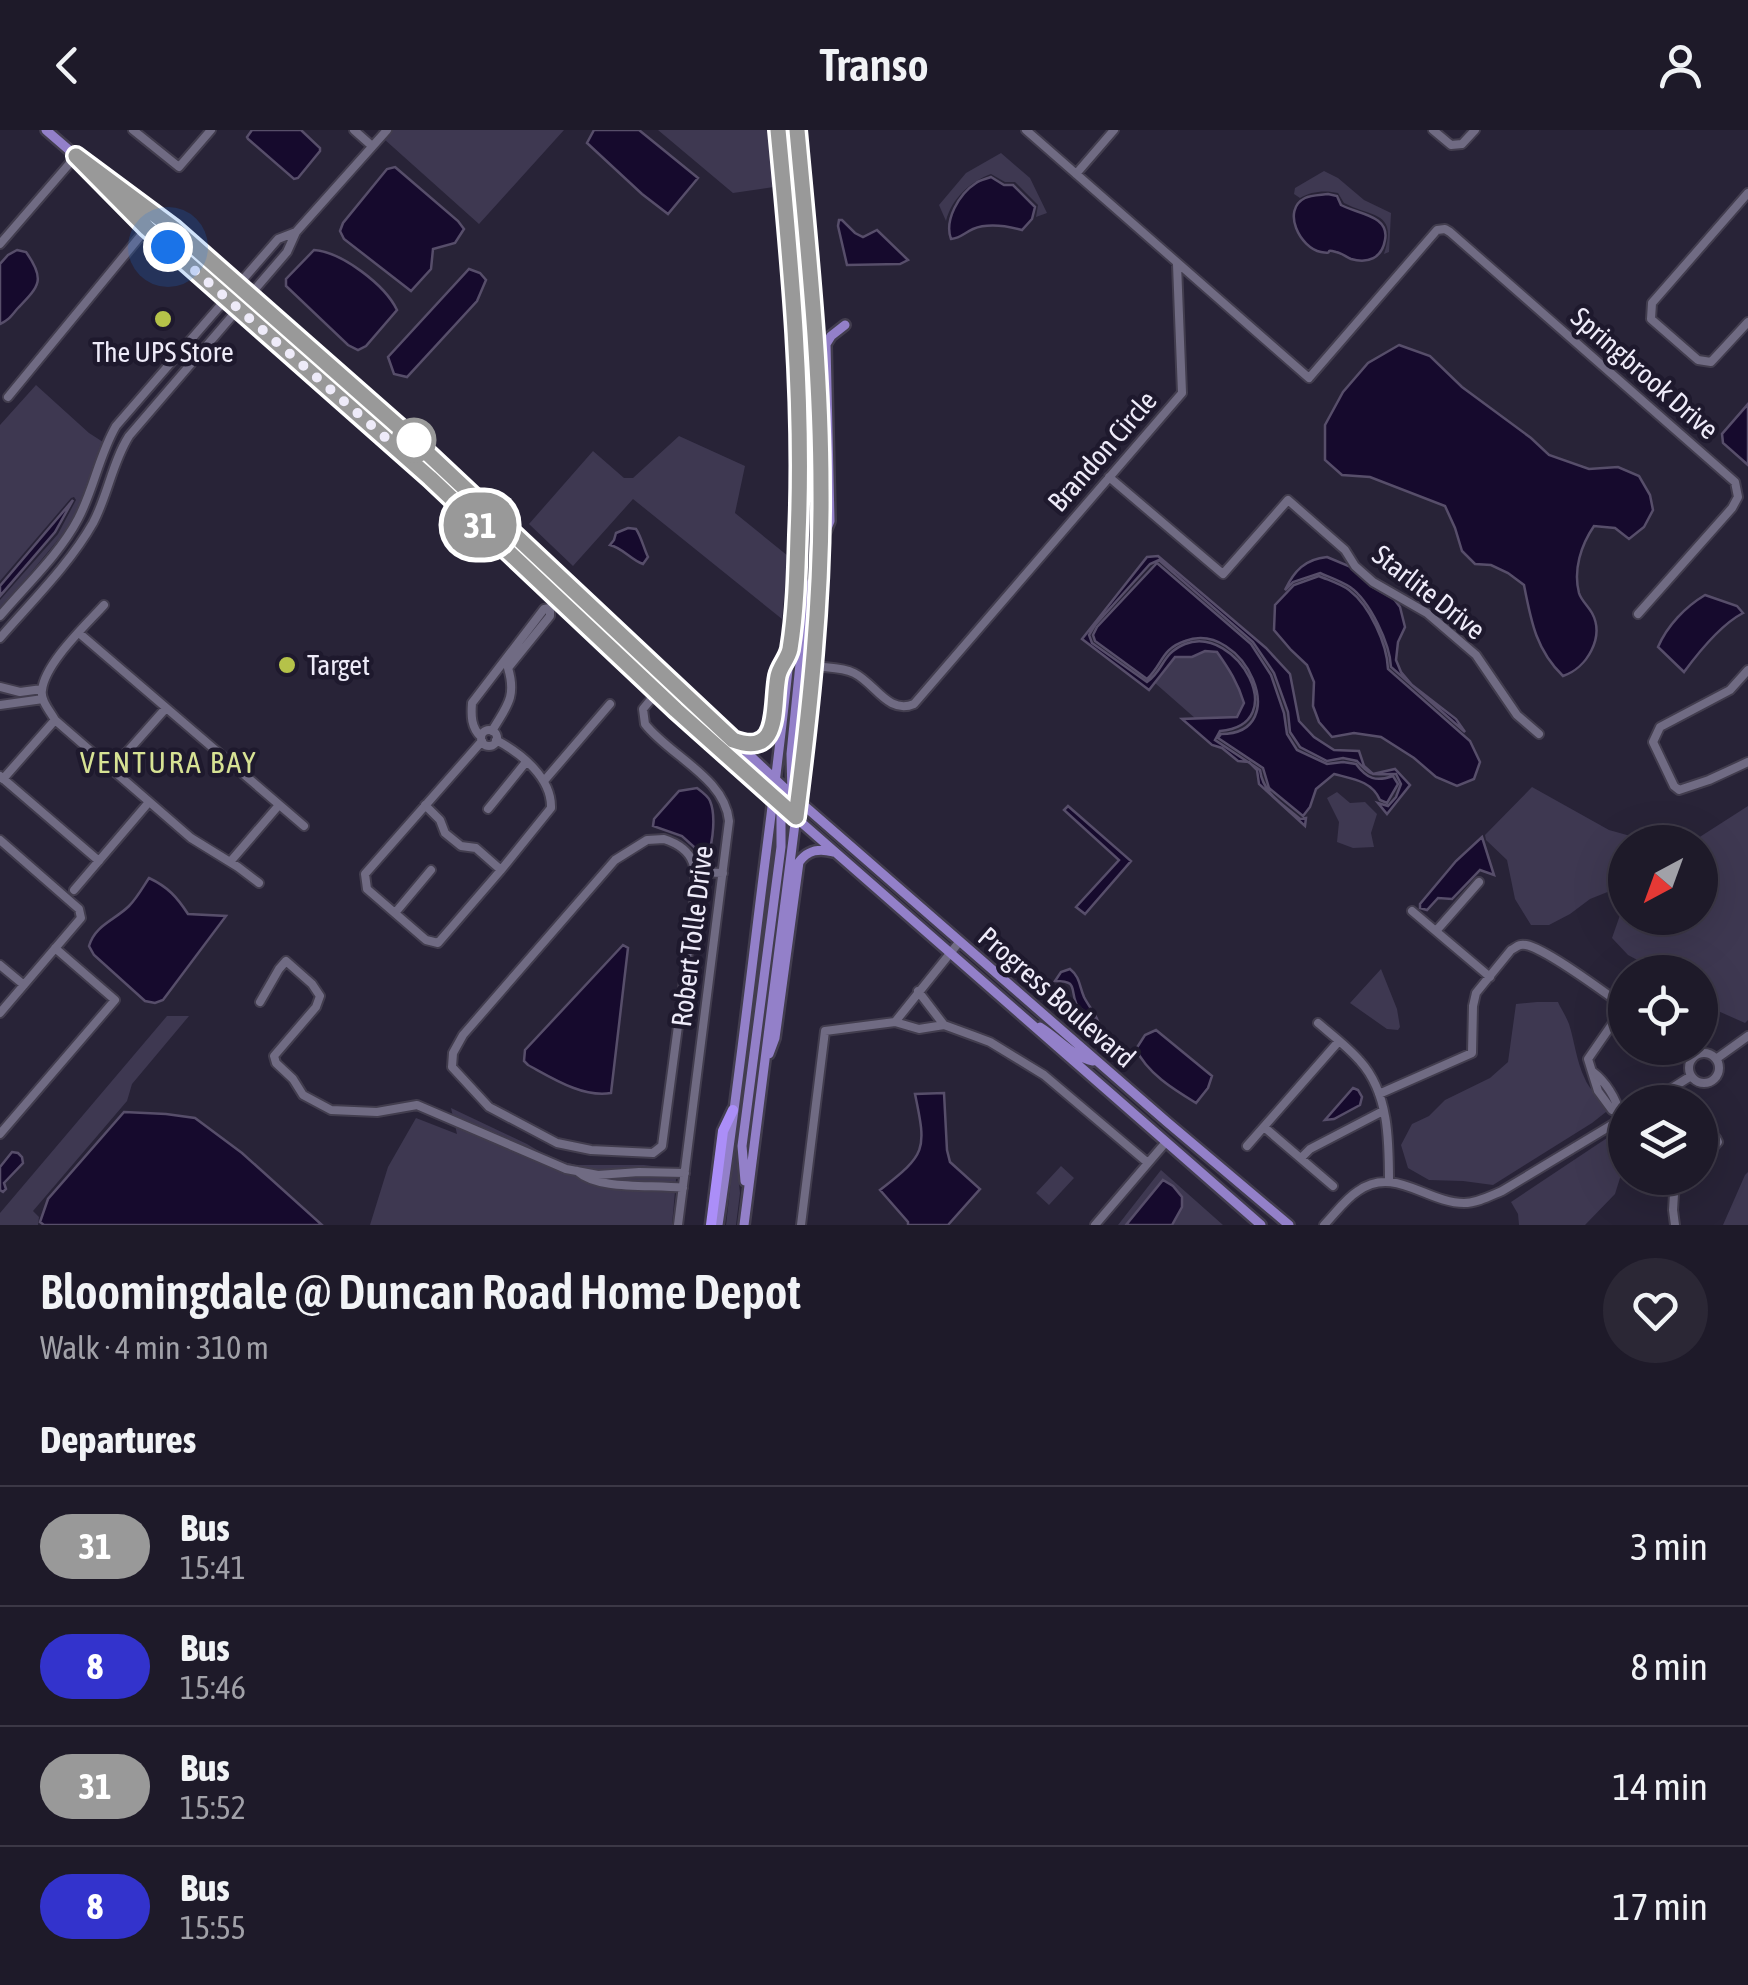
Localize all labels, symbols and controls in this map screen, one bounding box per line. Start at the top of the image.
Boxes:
icon: back [40,38,95,93]
icon: person [1653,38,1708,93]
text: Transo [819,39,929,91]
your location [143,222,193,272]
street label: Springbrook Drive [1565,301,1725,445]
marker: The UPS Store [152,308,174,330]
place label: The UPS Store [92,336,234,368]
street label: Brandon Circle [1041,384,1163,518]
unlabelled marker [393,419,435,461]
line badge: 31 [435,492,525,558]
text: 31 [464,505,496,545]
street label: Starlite Drive [1366,538,1492,646]
place label: Target [307,649,370,681]
marker: Target [276,654,298,676]
district label: VENTURA BAY [80,745,258,779]
north arrow [1608,825,1718,935]
map controls [1608,825,1718,1195]
street label: Robert Tolle Drive [665,844,719,1028]
street label: Progress Boulevard [972,920,1142,1074]
button: locate [1608,955,1718,1065]
button: layers [1608,1085,1718,1195]
button: heart [1603,1258,1708,1363]
text: Bloomingdale @ Duncan Road Home Depot [40,1264,801,1319]
text: Walk · 4 min · 310 m [40,1329,269,1366]
text: Departures [40,1418,196,1461]
text: Bus [180,1506,230,1549]
text: 3 min [1630,1525,1708,1568]
text: 31 [79,1526,111,1566]
text: 15:41 [180,1549,246,1586]
text: Bus [180,1626,230,1669]
text: 8 min [1630,1645,1708,1688]
text: 8 [87,1646,103,1686]
text: 15:46 [180,1669,246,1706]
text: Bus [180,1746,230,1789]
text: 14 min [1613,1765,1708,1808]
text: 31 [79,1766,111,1806]
text: 15:52 [180,1789,246,1826]
text: Bus [180,1866,230,1909]
text: 17 min [1613,1885,1708,1928]
text: 8 [87,1886,103,1926]
text: 15:55 [180,1909,246,1946]

